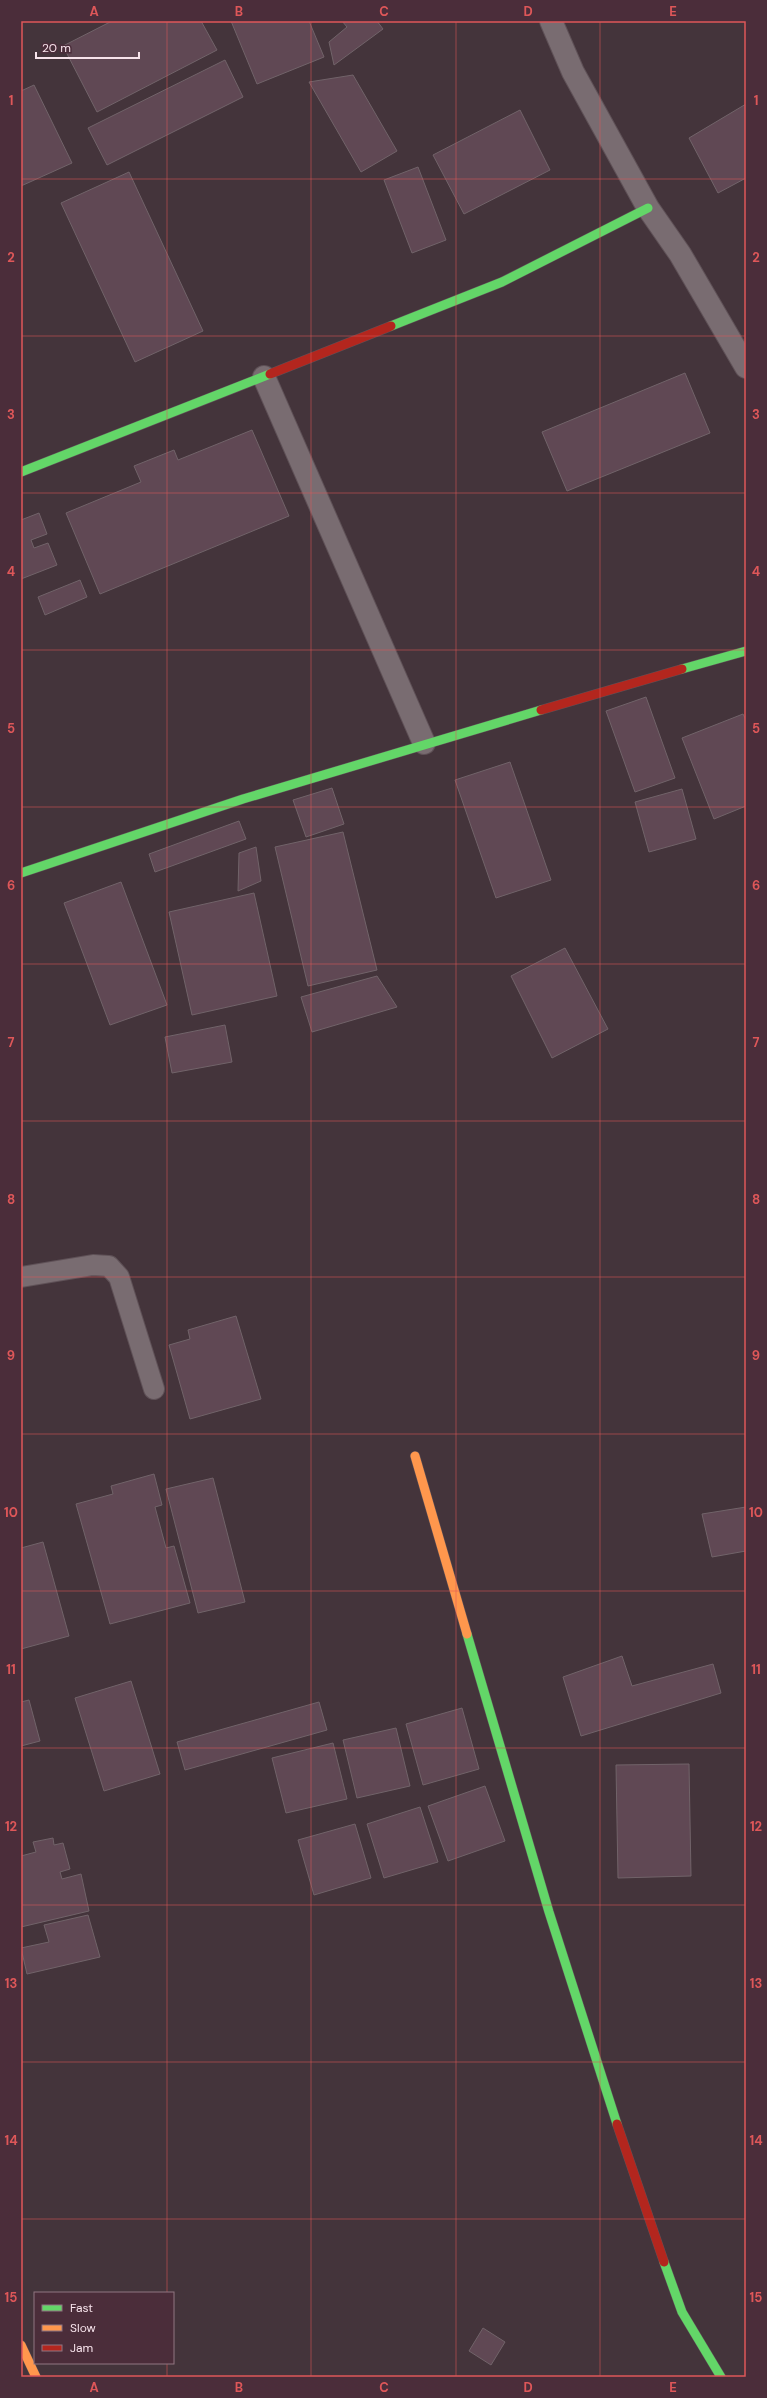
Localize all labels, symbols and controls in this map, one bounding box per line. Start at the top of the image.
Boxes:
text: A [89,3,99,20]
text: B [235,3,243,20]
text: C [379,3,389,20]
text: D [523,3,533,20]
text: E [669,3,677,20]
scale bar [36,34,139,60]
text: 20 m [42,40,71,56]
text: 1 [9,92,13,109]
text: 1 [754,92,758,109]
text: 2 [7,249,15,266]
text: 2 [752,249,760,266]
text: 3 [7,406,15,423]
text: 3 [752,406,760,423]
text: 4 [7,563,15,580]
text: 4 [752,563,760,580]
text: 5 [7,720,15,737]
text: 5 [752,720,760,737]
text: 6 [7,877,15,894]
text: 6 [752,877,760,894]
text: 7 [8,1034,15,1051]
text: 7 [753,1034,760,1051]
text: 8 [7,1191,15,1208]
text: 8 [752,1191,760,1208]
text: 9 [7,1347,15,1364]
text: 9 [752,1347,760,1364]
text: 10 [4,1504,18,1521]
text: 10 [749,1504,763,1521]
text: 11 [6,1661,16,1678]
text: 11 [751,1661,761,1678]
text: 12 [5,1818,17,1835]
text: 12 [750,1818,762,1835]
text: 13 [5,1975,17,1992]
text: 13 [750,1975,762,1992]
text: 14 [4,2132,18,2149]
text: 14 [749,2132,763,2149]
text: 15 [5,2289,17,2306]
text: 15 [750,2289,762,2306]
legend [34,2292,174,2364]
text: Fast [70,2300,93,2316]
text: Slow [70,2320,96,2336]
text: Jam [70,2340,93,2356]
text: A [89,2379,99,2396]
text: B [235,2379,243,2396]
text: C [379,2379,389,2396]
text: D [523,2379,533,2396]
text: E [669,2379,677,2396]

